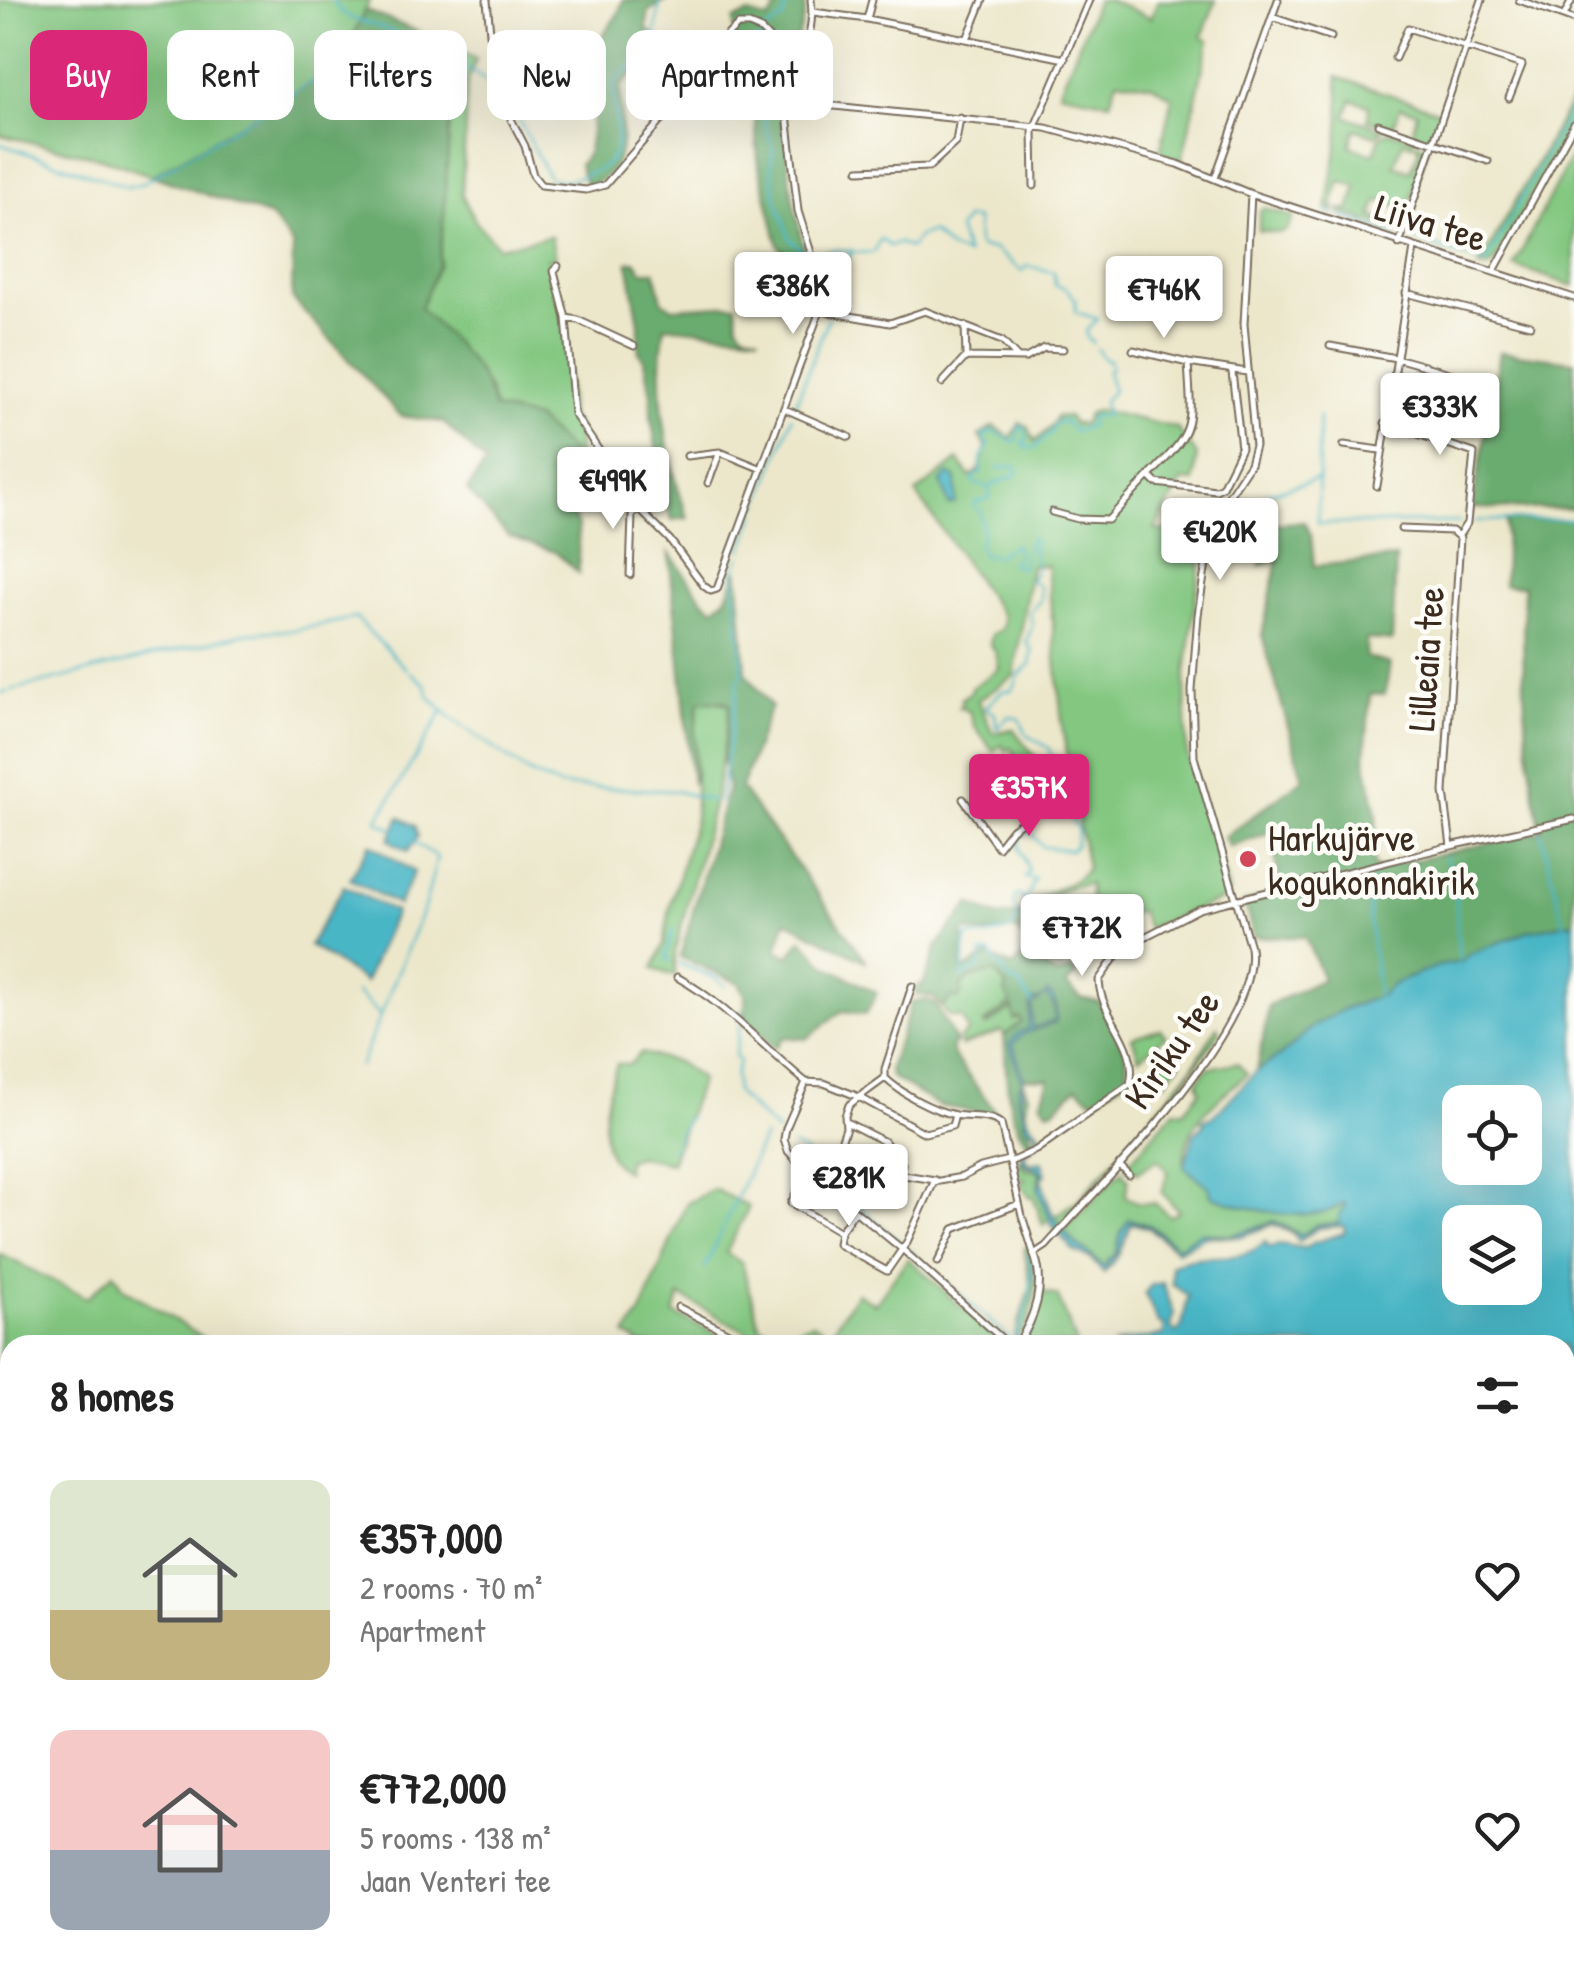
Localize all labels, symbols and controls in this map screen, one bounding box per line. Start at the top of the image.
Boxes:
chip: Buy [30,30,147,120]
chip: Rent [167,30,294,120]
chip: Filters [314,30,467,120]
chip: New [487,30,606,120]
chip: Apartment [626,30,833,120]
street label: Liiva tee [1369,181,1493,263]
pin: €386K [723,252,863,337]
pin: €746K [1094,256,1234,341]
text: €386K [756,263,830,306]
text: €746K [1128,267,1200,310]
pin: €333K [1370,373,1510,458]
text: €333K [1402,384,1478,427]
pin: €499K [543,447,683,532]
text: €499K [579,458,647,501]
pin: €420K [1150,498,1290,583]
text: €420K [1183,509,1257,552]
street label: Lilleaia tee [1394,585,1456,733]
pin: €357K [959,754,1099,839]
text: €357K [991,765,1067,808]
place label: Harkujärve kogukonnakirik [1268,811,1475,907]
marker: Harkujärve kogukonnakirik [1237,848,1259,870]
pin: €772K [1012,894,1152,979]
text: €772K [1043,905,1121,948]
street label: Kiriku tee [1111,979,1231,1119]
map controls [1442,1085,1542,1305]
button: locate [1442,1085,1542,1185]
pin: €281K [779,1144,919,1229]
text: €281K [813,1155,885,1198]
button: layers [1442,1205,1542,1305]
text: 8 homes [50,1367,174,1424]
icon: filters [1470,1368,1525,1423]
text: €357,000 [360,1509,503,1566]
icon: home [130,1520,250,1640]
icon: heart [1470,1553,1525,1608]
text: 2 rooms · 70 m² [360,1566,542,1609]
text: Apartment [360,1609,485,1652]
text: €772,000 [360,1759,506,1816]
icon: home [130,1770,250,1890]
icon: heart [1470,1803,1525,1858]
text: 5 rooms · 138 m² [360,1816,551,1859]
text: Jaan Venteri tee [360,1859,551,1902]

